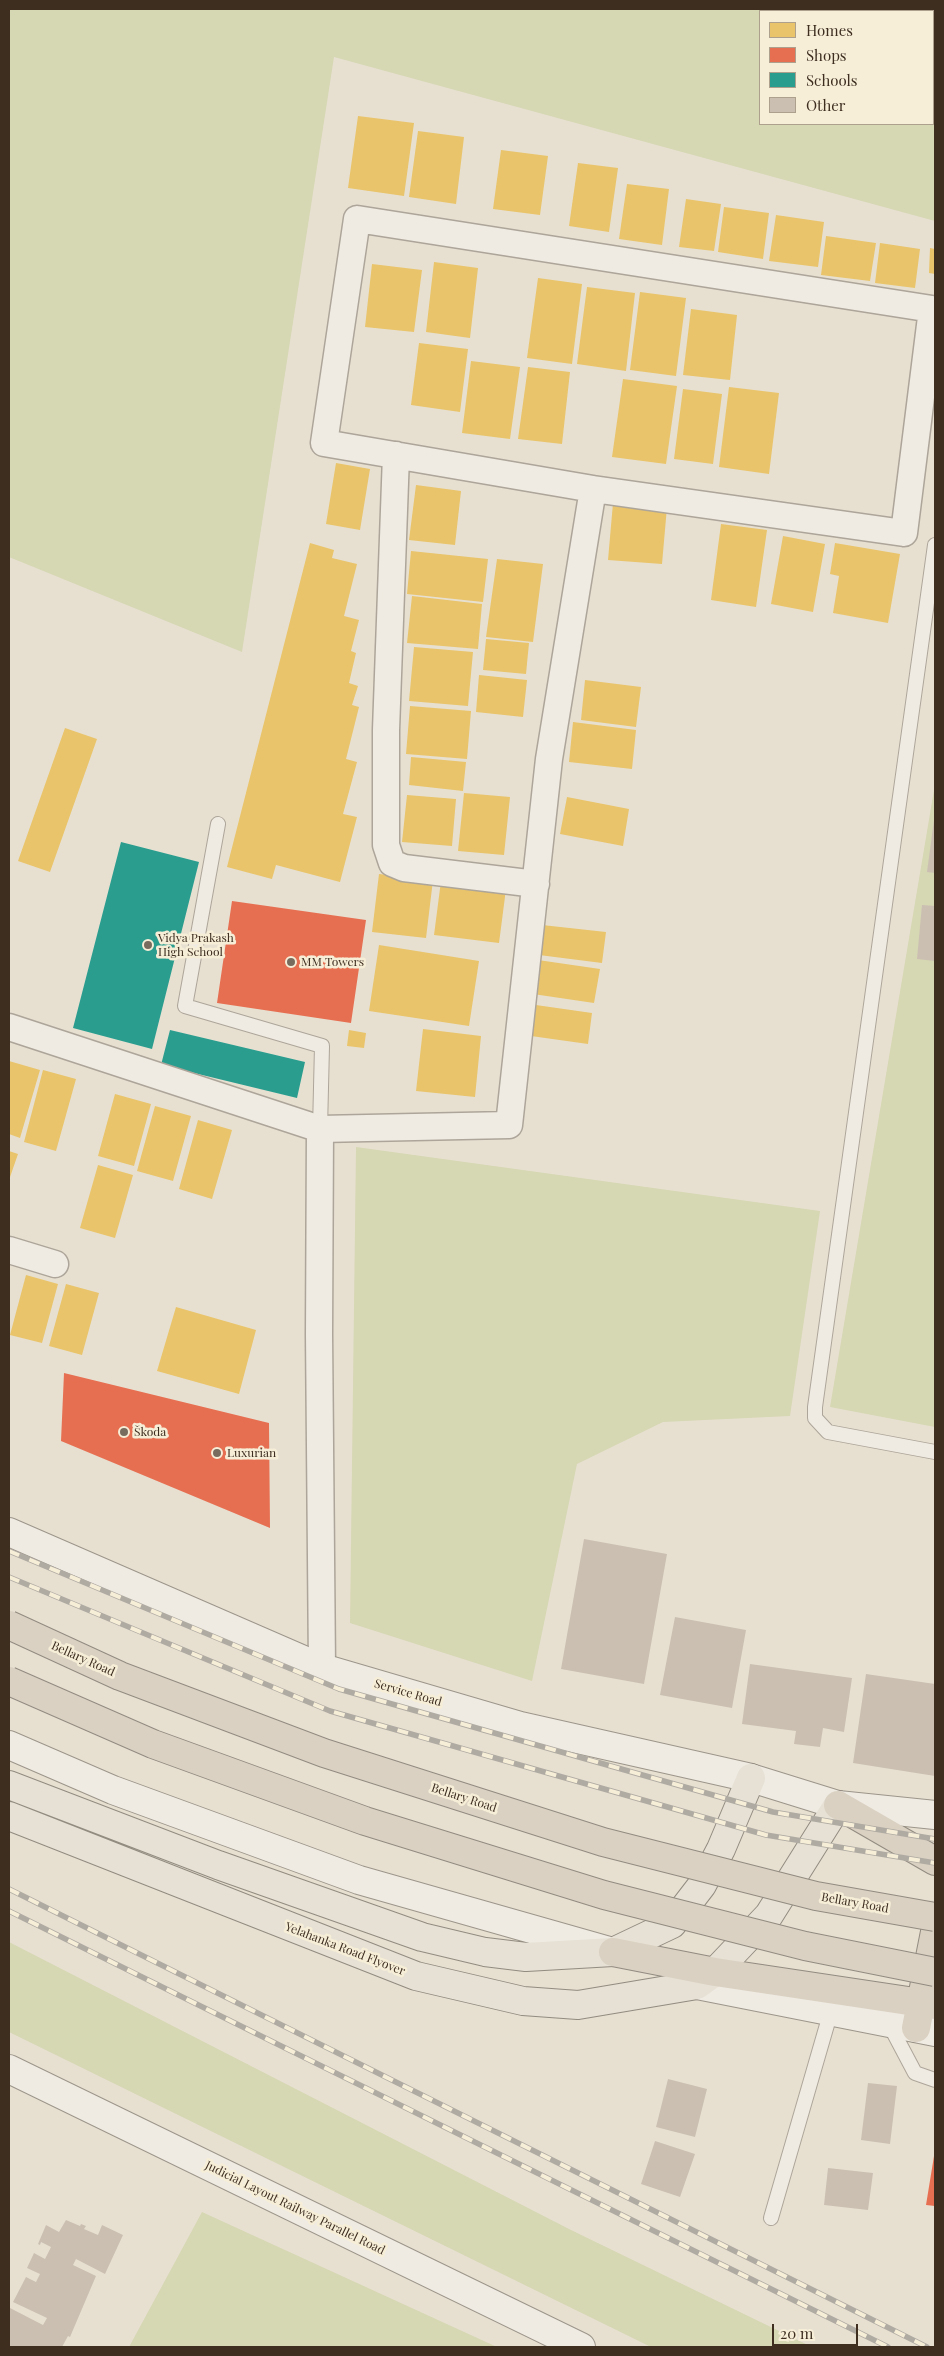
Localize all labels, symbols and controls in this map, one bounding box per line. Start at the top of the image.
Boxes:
legend [759,10,934,125]
text: Homes [806,20,853,40]
text: Shops [806,45,847,65]
text: Schools [806,70,858,90]
text: Other [806,95,846,115]
place label: Vidya Prakash High School [158,931,234,959]
marker: Vidya Prakash High School [142,939,154,951]
place label: MM Towers [301,955,364,969]
marker: MM Towers [285,956,297,968]
place label: Škoda [134,1425,166,1439]
marker: Škoda [118,1426,130,1438]
place label: Luxurian [227,1446,276,1460]
marker: Luxurian [211,1447,223,1459]
street label: Bellary Road [49,1639,117,1679]
street label: Service Road [373,1677,443,1709]
street label: Bellary Road [429,1781,499,1815]
street label: Bellary Road [820,1890,890,1916]
street label: Yelahanka Road Flyover [283,1919,407,1979]
street label: Judicial Layout Railway Parallel Road [203,2158,387,2258]
scale bar [774,2314,860,2346]
text: 20 m [780,2323,813,2343]

